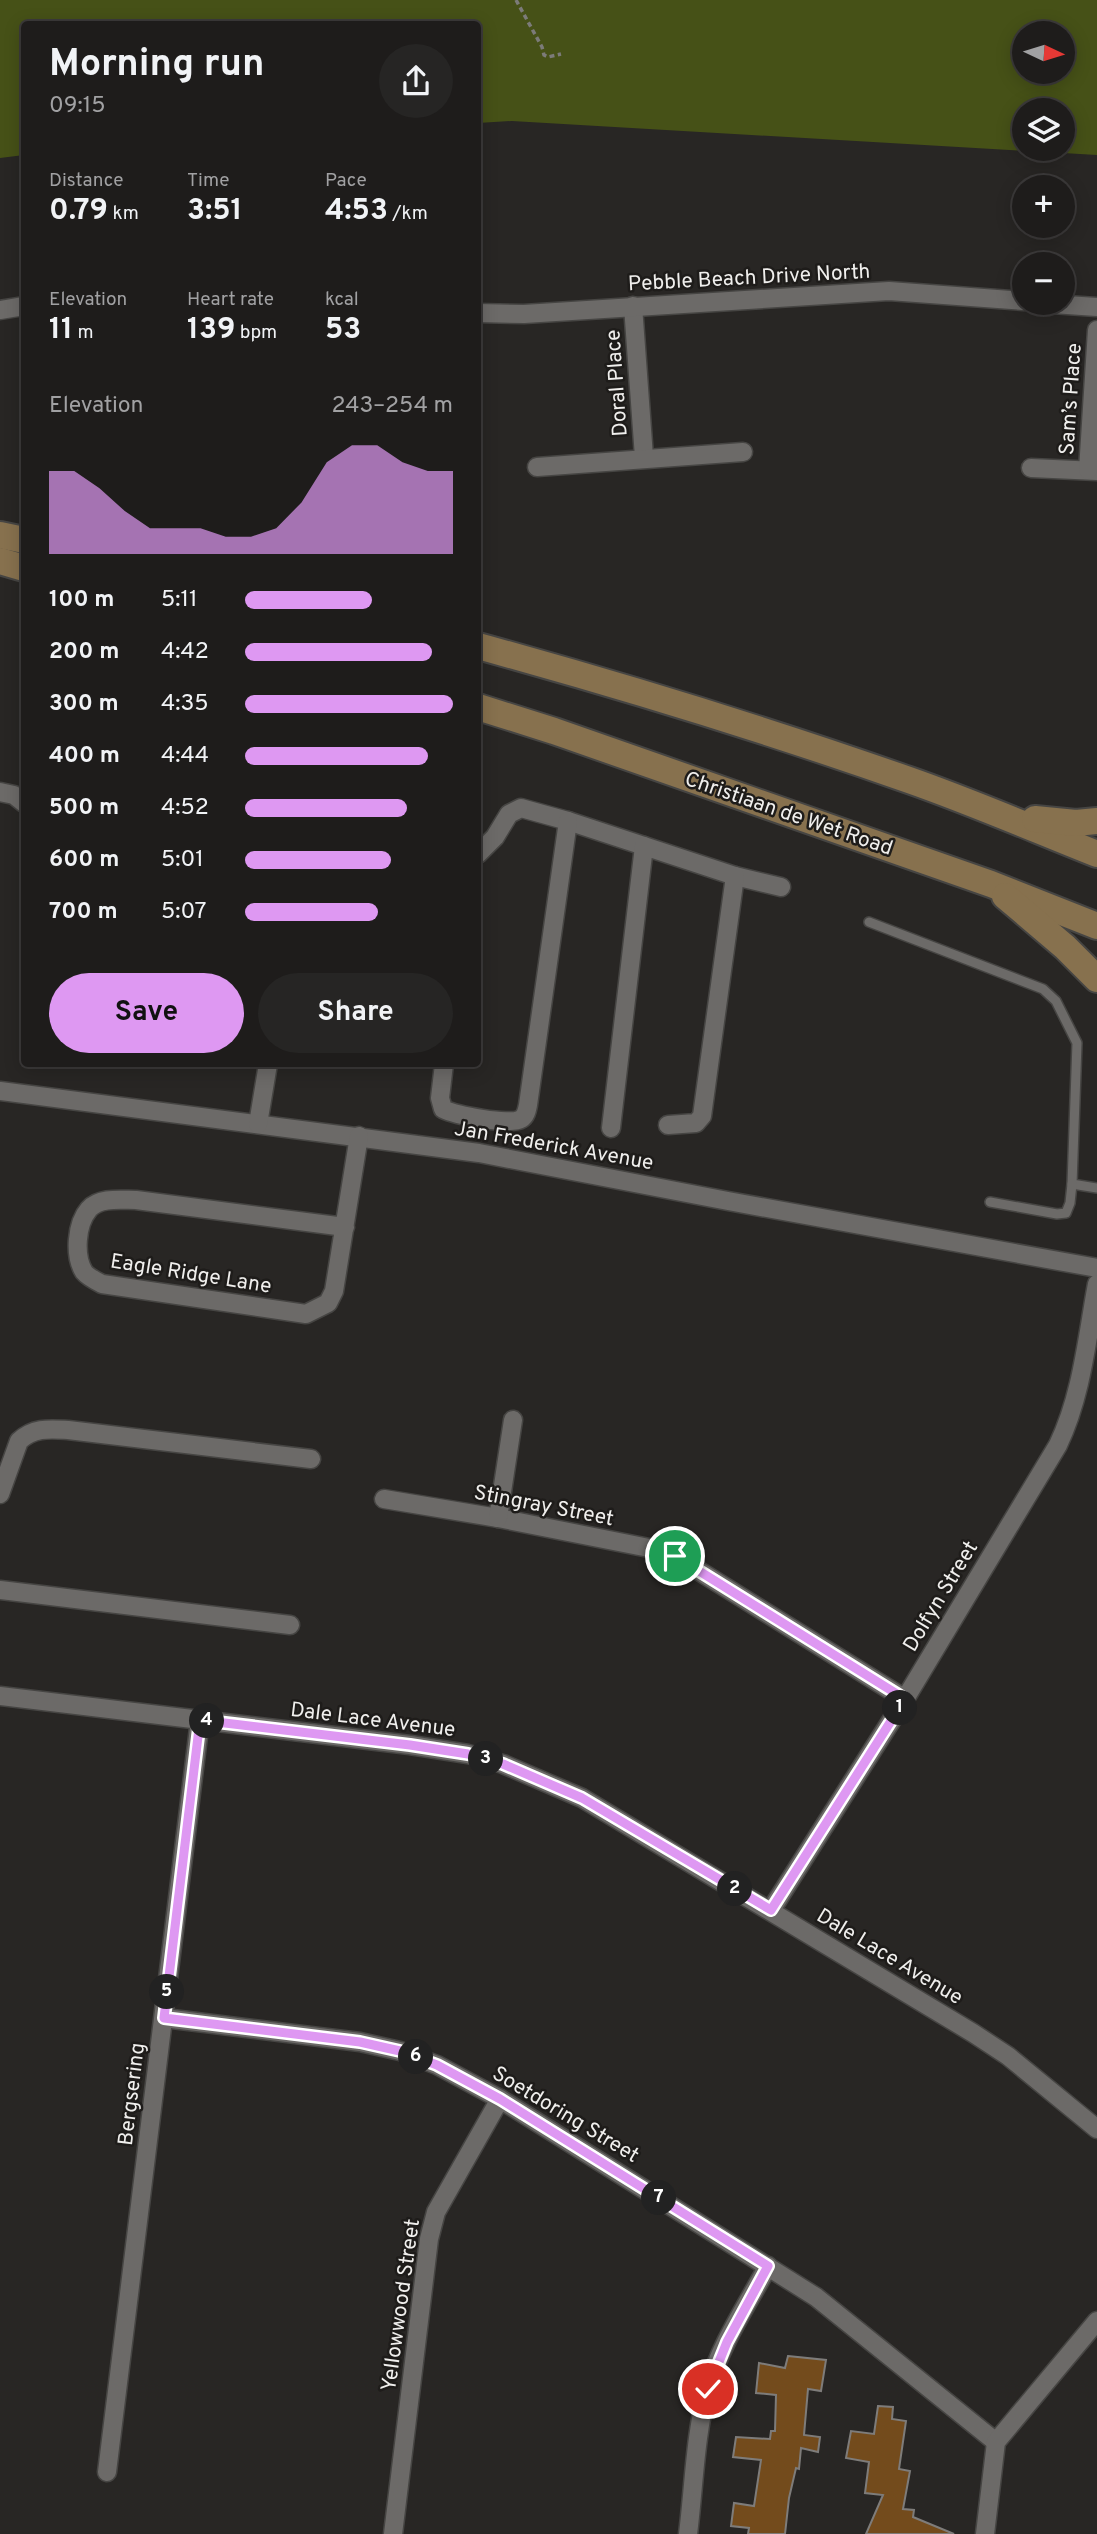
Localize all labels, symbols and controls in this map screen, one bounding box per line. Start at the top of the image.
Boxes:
north arrow [1012,21,1074,84]
map controls [1012,21,1075,315]
text: Morning run [49,41,265,90]
button: share [379,44,453,118]
text: 09:15 [49,92,106,121]
button: layers [1012,98,1075,161]
text: Distance [49,169,124,193]
text: Time [187,169,230,193]
text: Pace [325,169,367,193]
button: + [1012,175,1075,238]
text: 0.79 [49,193,108,230]
text: 3:51 [187,193,243,230]
text: 4:53 [325,193,388,230]
text: km [108,202,139,226]
text: /km [388,202,428,226]
button: − [1012,252,1075,315]
street label: Pebble Beach Drive North [627,259,871,298]
text: Elevation [49,288,127,312]
text: Heart rate [187,288,274,312]
text: kcal [325,288,359,312]
text: 11 [49,312,73,349]
text: 139 [187,312,235,349]
text: 53 [325,312,361,349]
text: m [73,321,94,345]
text: bpm [235,321,277,345]
street label: Doral Place [600,329,635,437]
street label: Sam’s Place [1054,342,1089,456]
text: Elevation [49,392,144,421]
text: 243–254 m [331,392,453,421]
text: 100 m [49,586,114,615]
text: 5:11 [161,586,198,615]
text: 200 m [49,638,119,667]
text: 4:42 [161,638,209,667]
text: 300 m [49,690,119,719]
text: 4:35 [161,690,209,719]
text: 400 m [49,742,120,771]
text: 4:44 [161,742,209,771]
street label: Christiaan de Wet Road [681,766,896,863]
text: 500 m [49,794,119,823]
text: 4:52 [161,794,209,823]
text: 600 m [49,846,119,875]
text: 5:01 [161,846,204,875]
text: 700 m [49,898,118,927]
text: 5:07 [161,898,207,927]
button: Save [49,973,244,1053]
button: Share [258,973,453,1053]
street label: Jan Frederick Avenue [452,1116,655,1177]
street label: Eagle Ridge Lane [108,1248,273,1301]
street label: Stingray Street [471,1480,616,1533]
pin [645,1526,705,1586]
street label: Dolfyn Street [898,1536,985,1657]
icon: arrive [656,1537,694,1575]
pin: 1 [883,1690,918,1726]
text: 1 [896,1695,903,1719]
street label: Dale Lace Avenue [289,1697,457,1744]
pin: 4 [190,1704,224,1738]
text: 4 [200,1708,213,1732]
pin: 3 [468,1742,504,1776]
text: 3 [480,1746,491,1770]
pin: 2 [718,1871,752,1906]
text: 2 [729,1876,740,1900]
street label: Dale Lace Avenue [811,1903,967,2012]
pin: 5 [150,1974,184,2010]
text: 5 [161,1979,172,2003]
pin: 6 [398,2039,434,2074]
street label: Bergsering [113,2041,152,2147]
text: 6 [410,2044,421,2068]
street label: Soetdoring Street [487,2061,644,2170]
pin: 7 [642,2180,676,2216]
text: 7 [653,2185,664,2209]
street label: Yellowwood Street [376,2217,427,2393]
pin [678,2359,738,2419]
icon: check [689,2370,727,2408]

